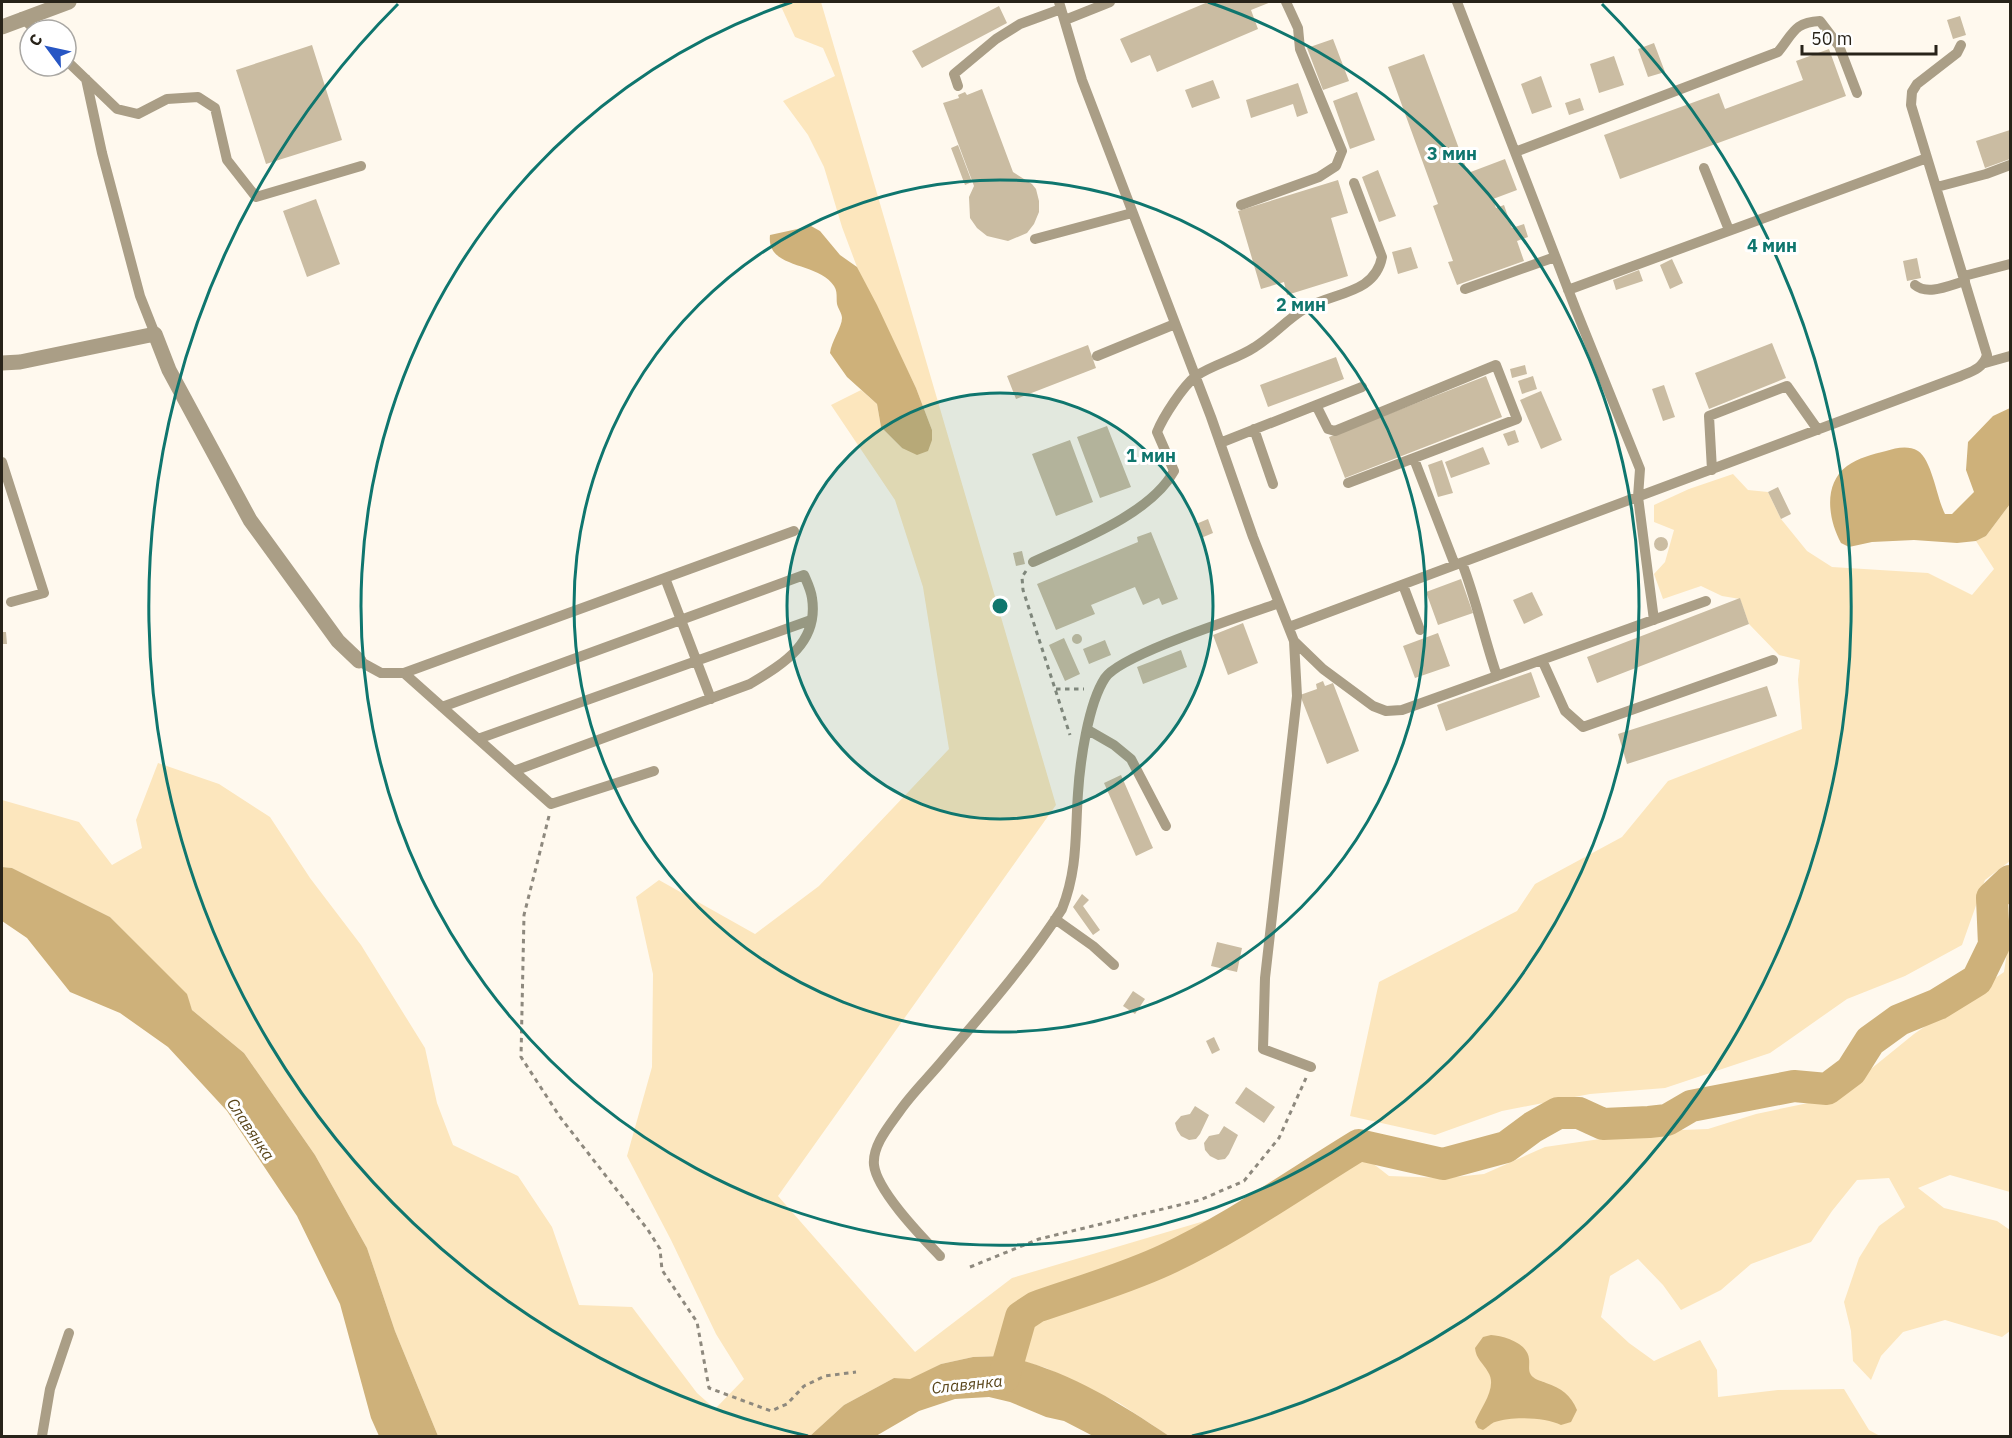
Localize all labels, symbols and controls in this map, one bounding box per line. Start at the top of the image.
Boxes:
north arrow [18,18,78,78]
scale bar [1802,18,1936,56]
text: 50 m [1811,27,1853,50]
text: С [24,30,47,50]
text: 3 мин [1427,142,1477,165]
text: 4 мин [1747,234,1797,257]
text: 2 мин [1276,293,1326,316]
text: 1 мин [1126,444,1176,467]
centre of rings [990,596,1010,616]
water label: Славянка [223,1094,279,1164]
water label: Славянка [931,1370,1003,1398]

